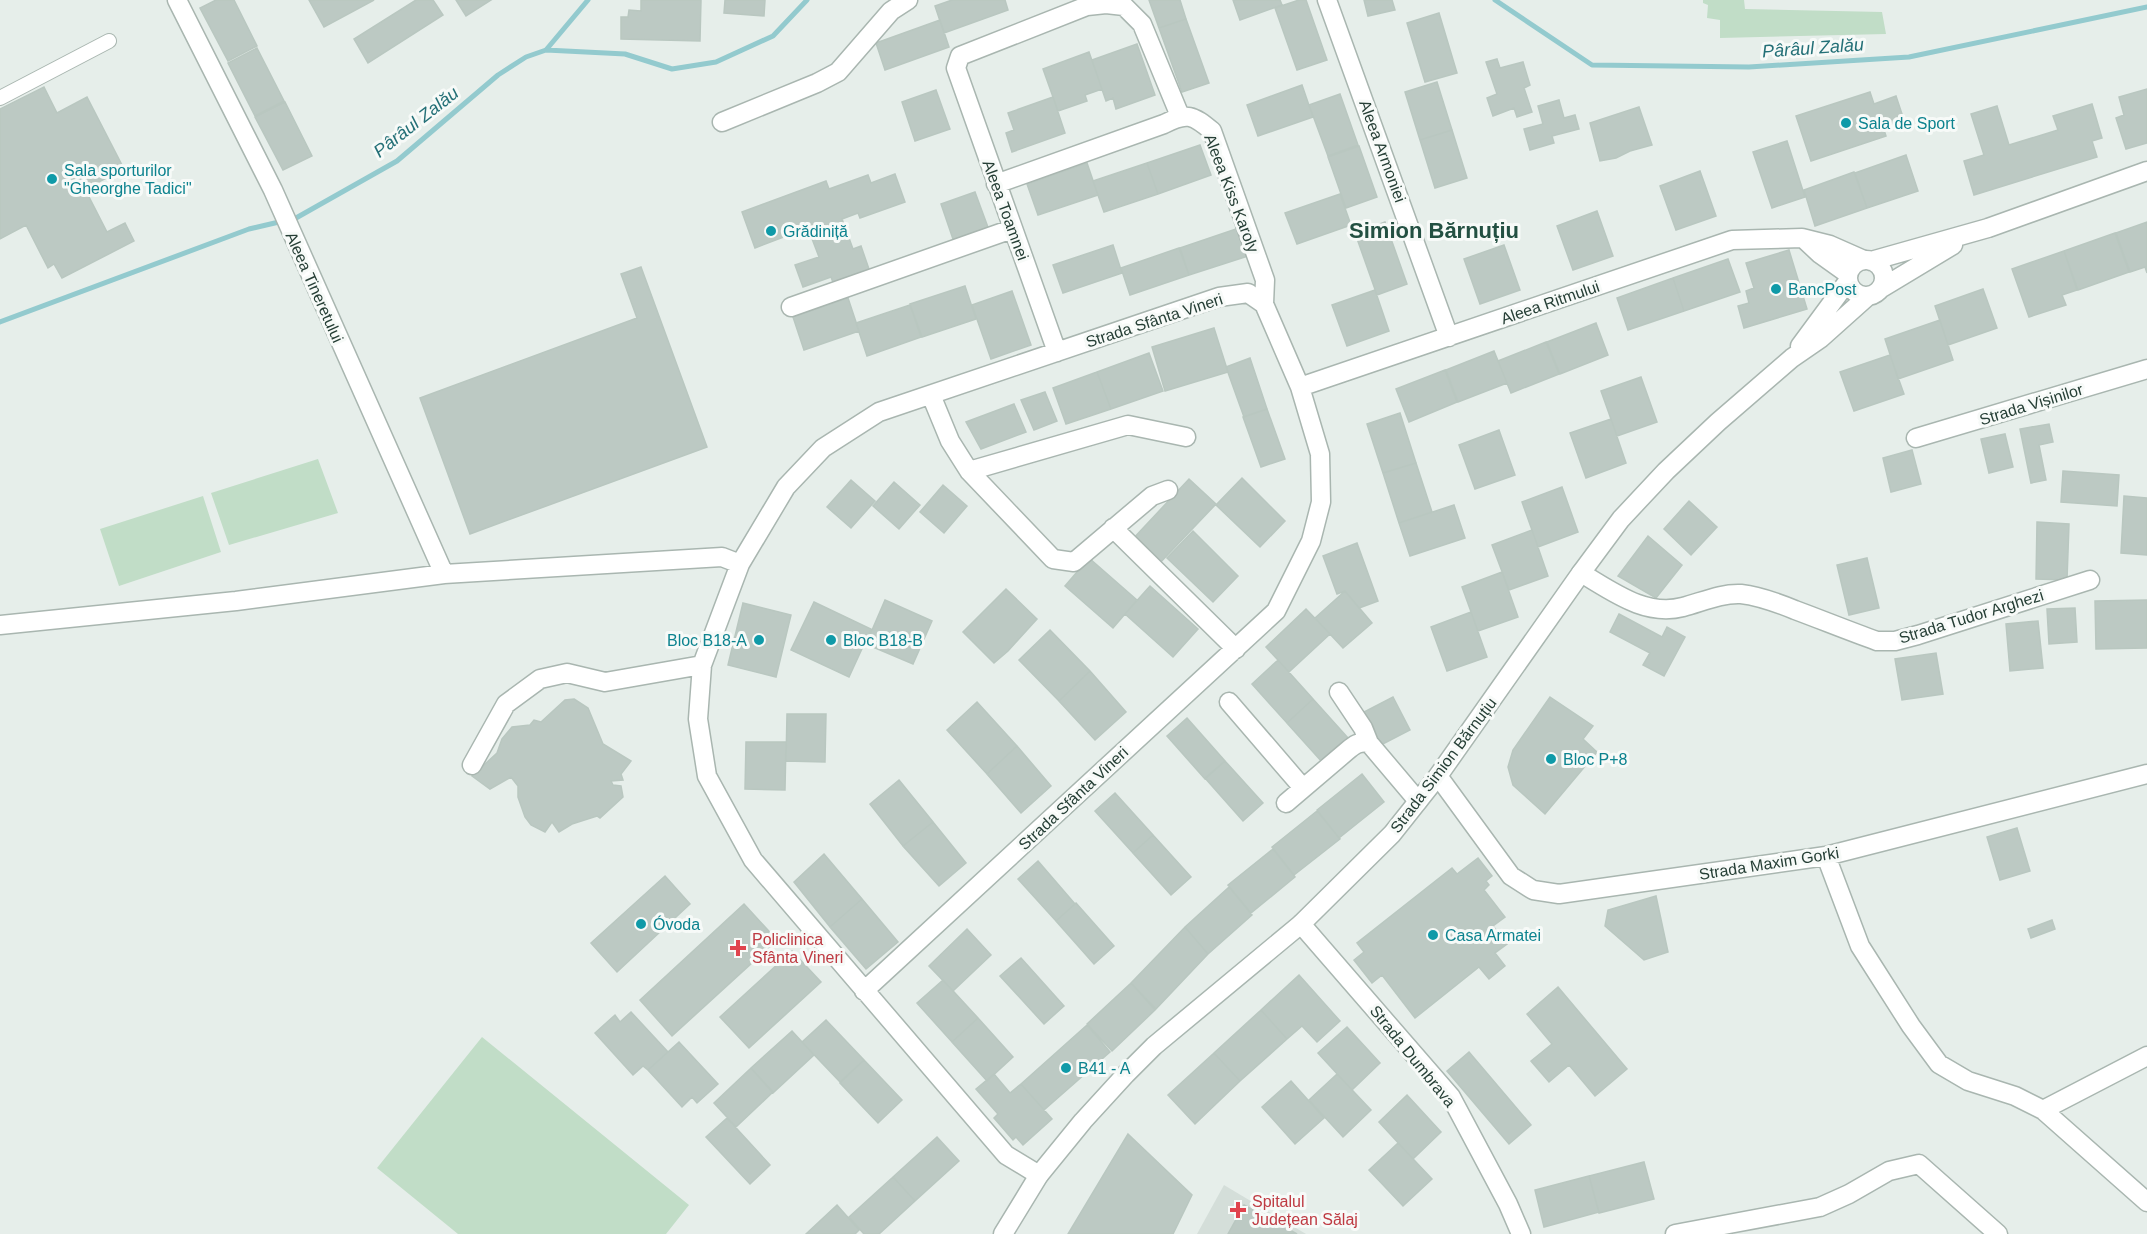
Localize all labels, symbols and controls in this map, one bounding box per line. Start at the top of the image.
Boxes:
water label: Pârâul Zalău [1761,34,1865,62]
water label: Pârâul Zalău [370,83,462,161]
street label: Aleea Armoniei [1356,98,1409,205]
place label: Sala de Sport [1858,115,1956,132]
marker: Sala de Sport [1839,116,1853,130]
street label: Aleea Kiss Karoly [1201,132,1262,255]
street label: Aleea Toamnei [979,158,1032,263]
place label: Sala sporturilor "Gheorghe Tadici" [64,162,192,197]
marker: Sala sporturilor "Gheorghe Tadici" [45,172,59,186]
district label: Simion Bărnuțiu [1349,218,1519,243]
place label: Grădiniță [783,223,848,240]
marker: Grădiniță [764,224,778,238]
street label: Aleea Tineretului [283,229,347,345]
street label: Aleea Ritmului [1499,278,1602,327]
place label: BancPost [1788,281,1857,298]
marker: BancPost [1769,282,1783,296]
street label: Strada Sfânta Vineri [1084,290,1225,351]
street label: Strada Vișinilor [1977,380,2086,428]
street label: Strada Tudor Arghezi [1897,586,2046,647]
place label: Bloc B18-A [667,632,747,649]
place label: Bloc B18-B [843,632,923,649]
marker: Bloc B18-A [752,633,766,647]
marker: Bloc B18-B [824,633,838,647]
street label: Strada Simion Bărnuțiu [1387,694,1500,836]
street label: Strada Sfânta Vineri [1015,743,1131,853]
place label: Bloc P+8 [1563,751,1628,768]
marker: Bloc P+8 [1544,752,1558,766]
street label: Strada Maxim Gorki [1698,844,1840,883]
place label: Óvoda [653,915,700,933]
marker: Óvoda [634,917,648,931]
place label: Casa Armatei [1445,927,1541,944]
marker: Casa Armatei [1426,928,1440,942]
place label: Policlinica Sfânta Vineri [752,931,843,966]
marker: Policlinica Sfânta Vineri [729,939,747,957]
street label: Strada Dumbrava [1367,1002,1459,1110]
place label: B41 - A [1078,1060,1131,1077]
marker: B41 - A [1059,1061,1073,1075]
place label: Spitalul Județean Sălaj [1252,1193,1358,1228]
marker: Spitalul Județean Sălaj [1229,1201,1247,1219]

